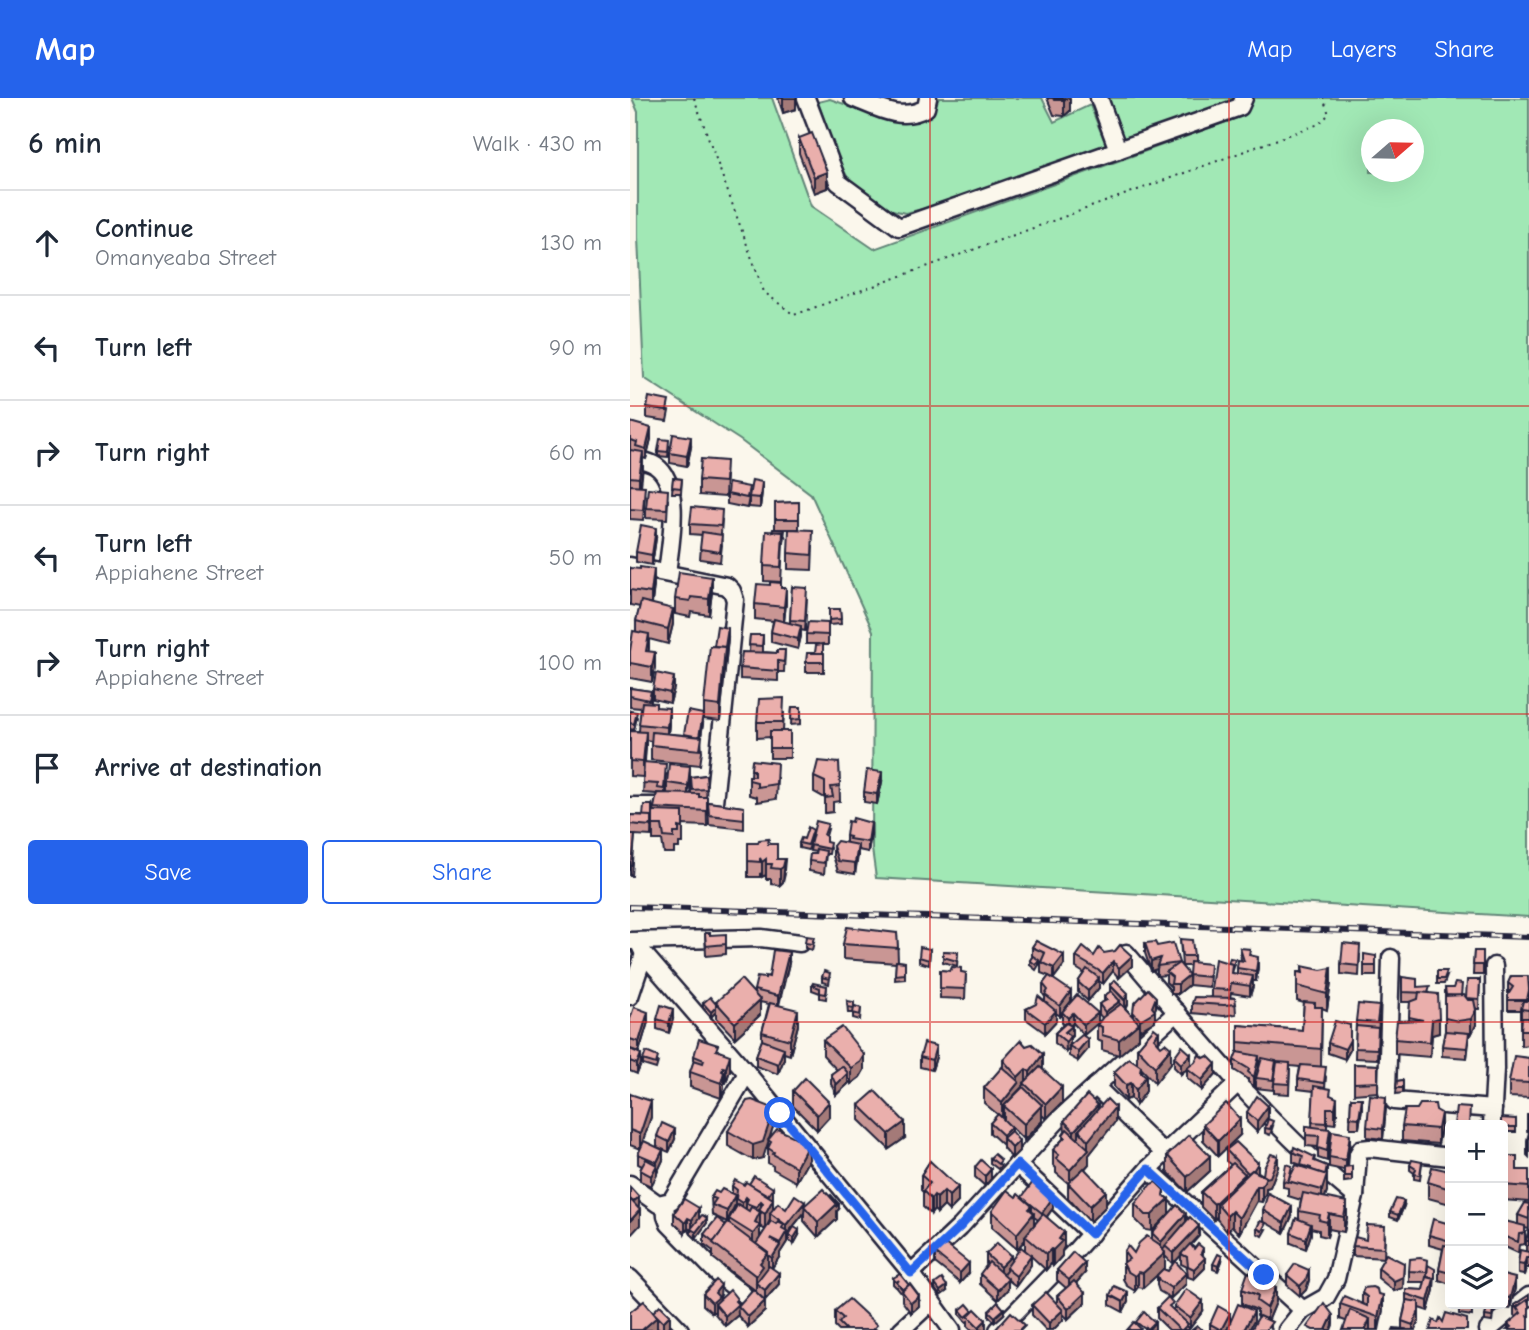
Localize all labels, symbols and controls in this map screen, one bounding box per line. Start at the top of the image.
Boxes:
text: Map [35,30,96,68]
text: Map [1247,35,1293,63]
text: Layers [1331,35,1396,63]
text: Share [1434,35,1494,63]
north arrow [1361,119,1424,182]
text: 6 min [28,126,102,161]
text: Walk · 430 m [473,130,602,157]
text: Continue [95,214,193,244]
icon: ahead [28,224,66,262]
text: 130 m [541,229,602,256]
text: Omanyeaba Street [95,244,276,271]
icon: left [28,329,66,367]
text: Turn left [95,333,192,363]
text: 90 m [549,334,602,361]
icon: right [28,434,66,472]
text: Turn right [95,438,209,468]
text: 60 m [549,439,602,466]
text: Turn left [95,529,192,559]
icon: left [28,539,66,577]
text: 50 m [549,544,602,571]
text: Appiahene Street [95,559,263,586]
text: Turn right [95,634,209,664]
icon: right [28,644,66,682]
text: 100 m [538,649,602,676]
text: Appiahene Street [95,664,263,691]
icon: arrive [28,749,66,787]
text: Arrive at destination [95,753,322,783]
button: Save [28,840,308,904]
button: Share [322,840,602,904]
route start [764,1097,795,1128]
map controls [1445,1120,1508,1309]
button: + [1445,1120,1508,1183]
button: − [1445,1183,1508,1246]
button: layers [1445,1246,1508,1309]
route end [1248,1259,1279,1290]

